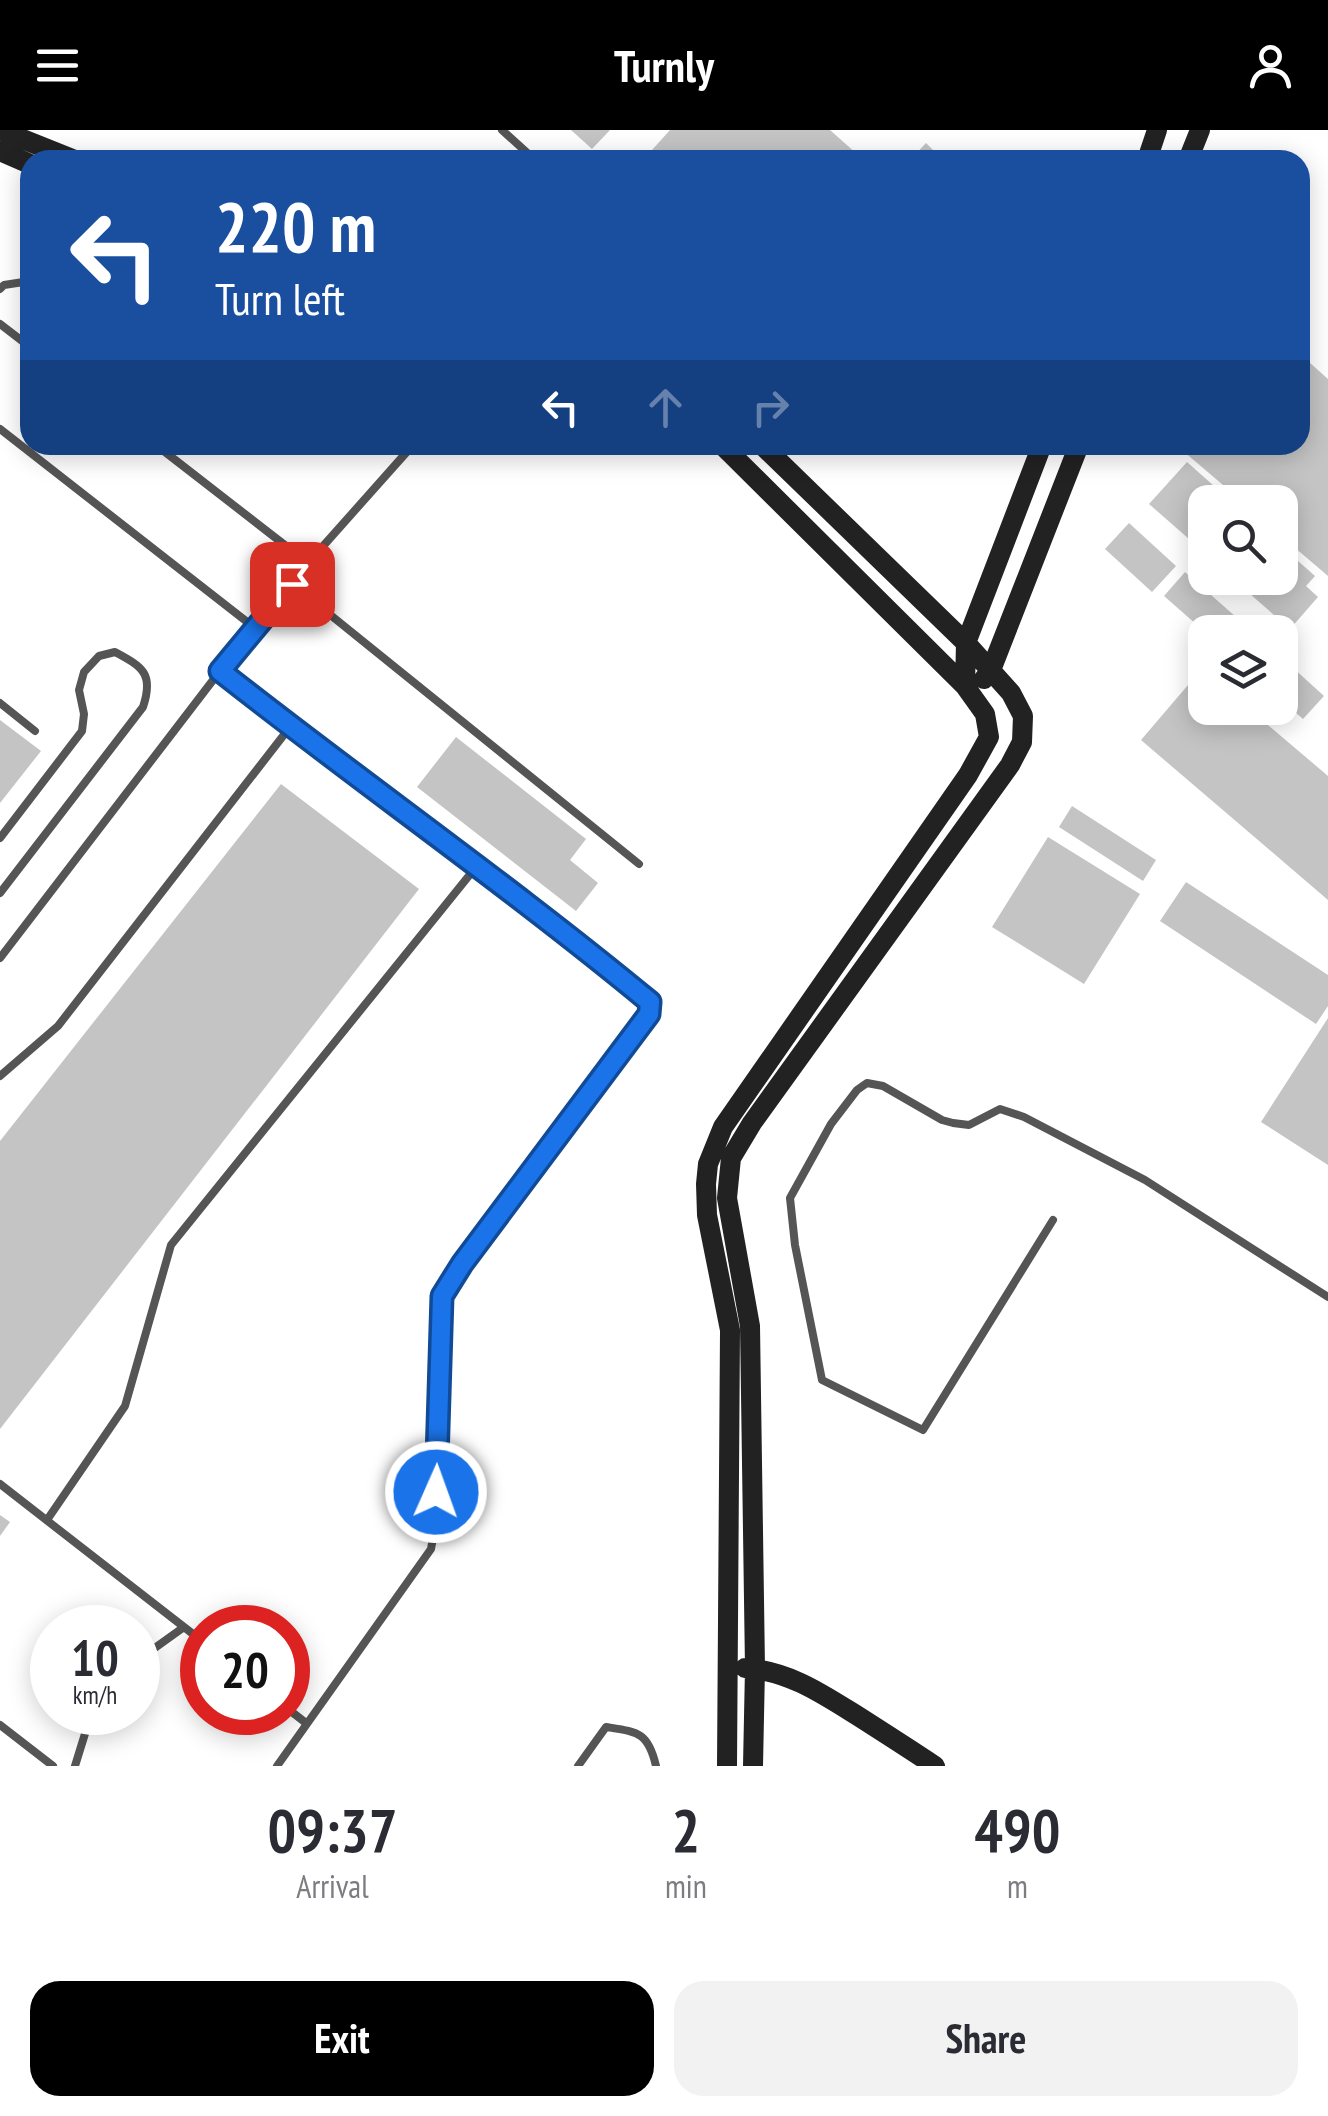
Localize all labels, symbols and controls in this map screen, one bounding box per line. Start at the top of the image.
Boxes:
text: Turnly [614,36,714,94]
icon: menu [30,38,85,93]
icon: person [1243,38,1298,93]
text: 220 m [215,181,376,271]
icon: left [50,190,180,320]
text: Turn left [215,269,345,327]
icon: left [533,380,588,435]
icon: ahead [638,380,693,435]
icon: right [743,380,798,435]
map controls [1188,485,1298,725]
button: search [1188,485,1298,595]
pin [250,542,335,627]
icon: arrive [265,557,320,612]
button: layers [1188,615,1298,725]
position arrow [384,1440,488,1544]
speed limit sign: 20 [180,1605,310,1735]
text: 10 [71,1625,119,1690]
text: km/h [73,1679,117,1711]
text: 09:37 [268,1791,397,1869]
text: 2 [672,1791,700,1869]
text: 490 [974,1791,1060,1869]
text: Arrival [296,1865,369,1907]
text: min [665,1865,707,1907]
text: m [1007,1865,1028,1907]
button: Exit [30,1981,654,2096]
button: Share [674,1981,1298,2096]

